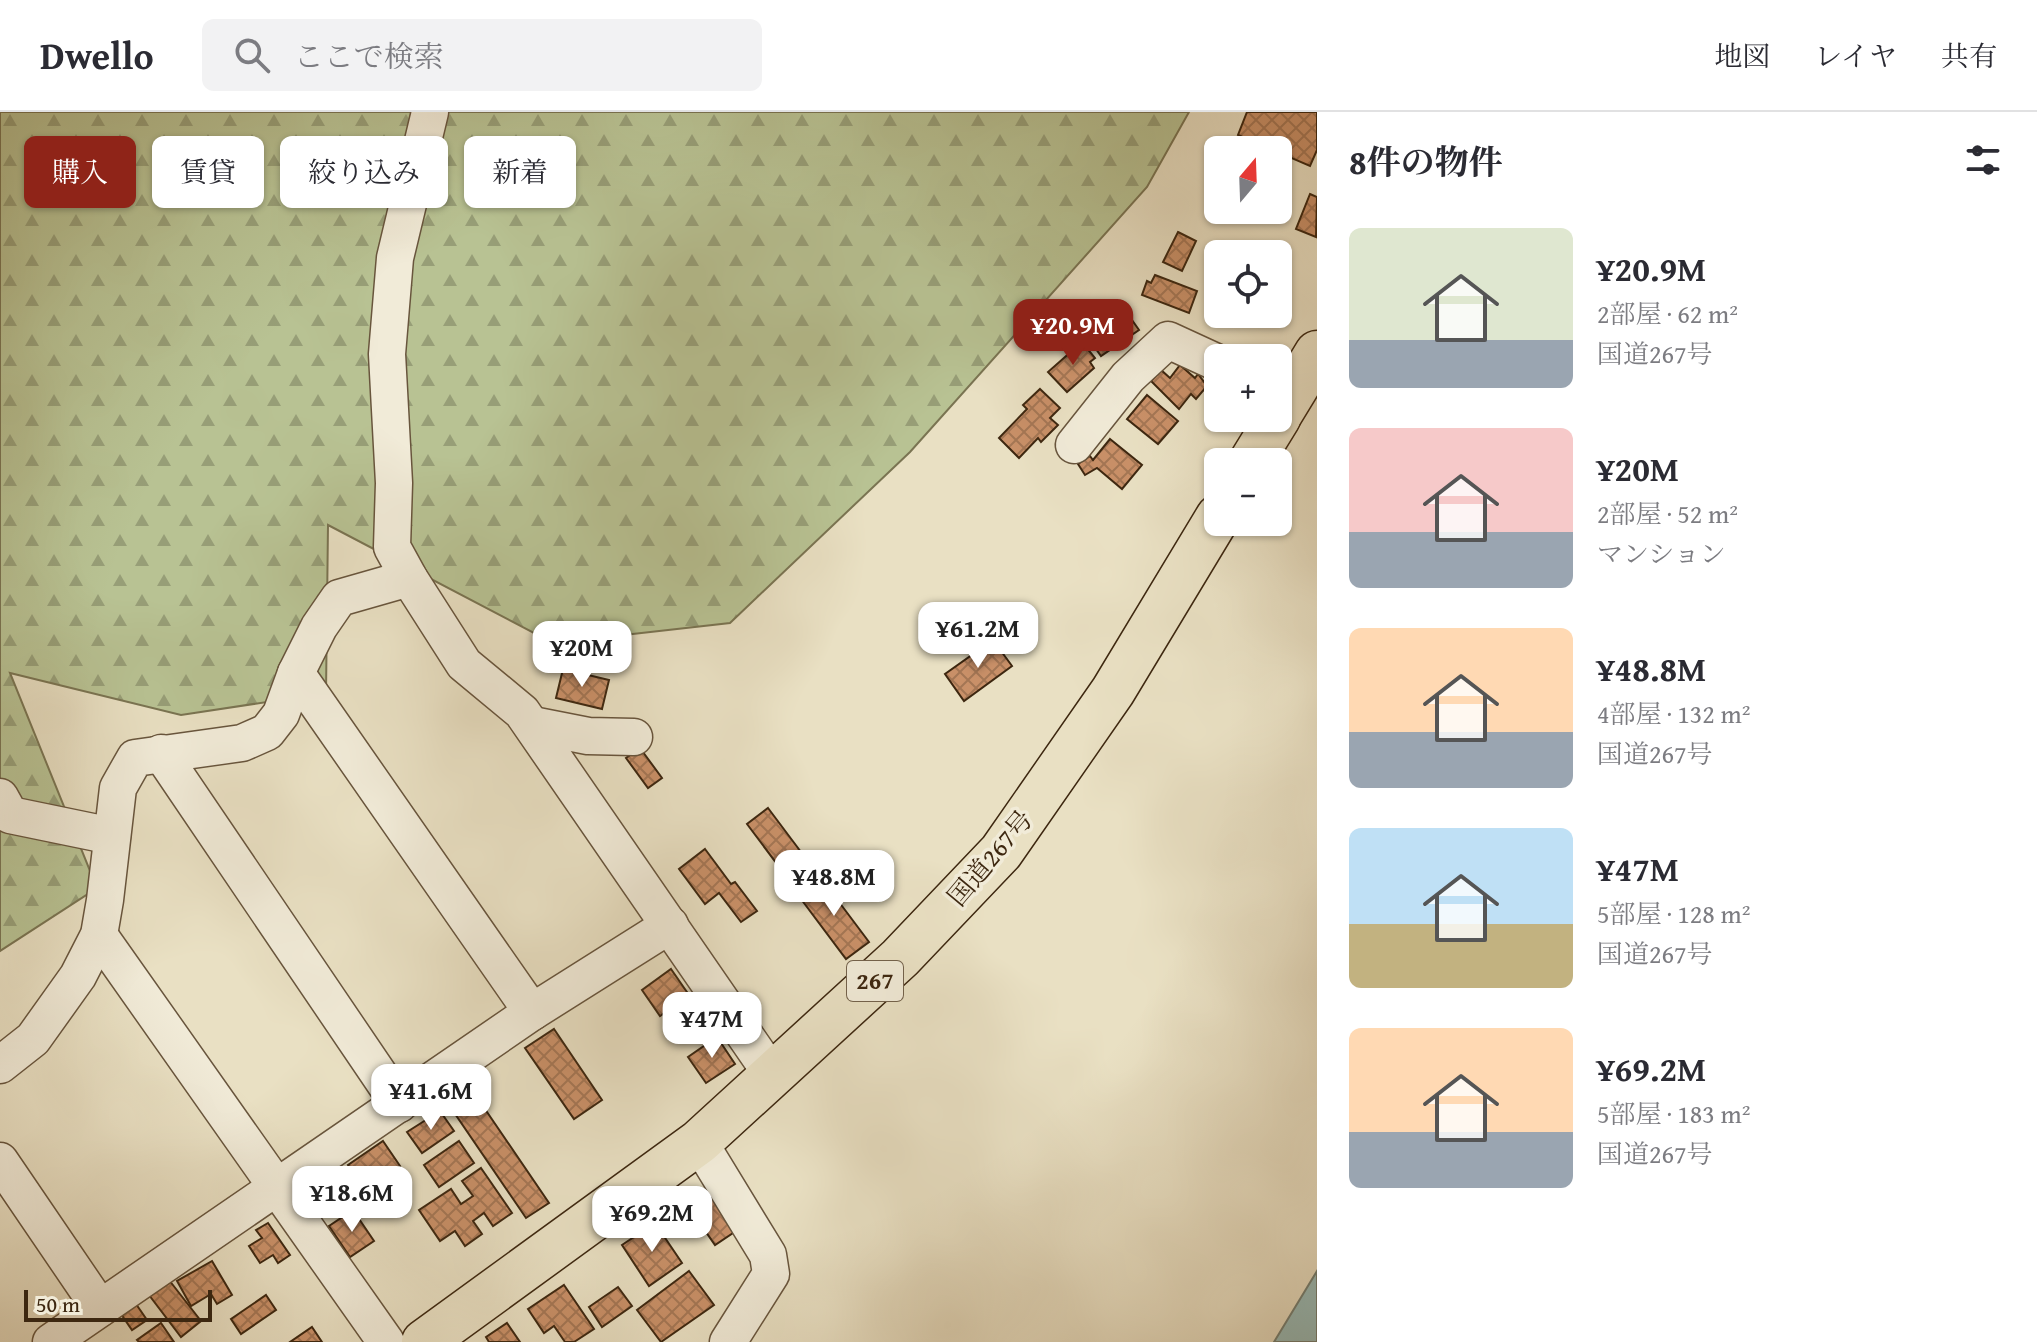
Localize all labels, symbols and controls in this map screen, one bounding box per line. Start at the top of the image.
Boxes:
search box [202,19,762,91]
text: Dwello [40,27,154,83]
icon: search [230,33,274,77]
text: ここで検索 [294,34,444,78]
text: 地図 [1714,35,1770,76]
text: レイヤ [1814,35,1897,76]
text: 共有 [1941,35,1997,76]
chip: 購入 [24,136,136,208]
chip: 賃貸 [152,136,264,208]
chip: 絞り込み [280,136,448,208]
chip: 新着 [464,136,576,208]
north arrow [1204,136,1292,224]
map controls [1204,136,1292,536]
text: 8件の物件 [1349,137,1503,186]
icon: filters [1961,138,2005,182]
button: locate [1204,240,1292,328]
text: ¥20.9M [1597,244,1706,293]
icon: home [1413,260,1509,356]
text: 2部屋 · 62 m² [1597,294,1738,333]
pin: ¥20.9M [1008,299,1138,367]
text: ¥20.9M [1031,305,1115,344]
text: 国道267号 [1597,334,1713,373]
button: + [1204,344,1292,432]
text: ¥20M [1597,444,1679,493]
button: − [1204,448,1292,536]
icon: home [1413,460,1509,556]
text: 2部屋 · 52 m² [1597,494,1738,533]
text: マンション [1597,534,1726,573]
pin: ¥61.2M [913,602,1043,670]
text: ¥61.2M [936,608,1020,647]
pin: ¥20M [535,621,629,689]
text: ¥20M [551,627,613,666]
text: ¥48.8M [1597,644,1706,693]
icon: home [1413,660,1509,756]
text: 4部屋 · 132 m² [1597,694,1751,733]
text: 国道267号 [1597,734,1713,773]
street label: 国道267号 [938,801,1042,914]
text: ¥47M [1597,844,1679,893]
pin: ¥48.8M [769,850,899,918]
text: ¥48.8M [792,856,876,895]
icon: home [1413,860,1509,956]
text: 5部屋 · 128 m² [1597,894,1751,933]
text: 国道267号 [1597,934,1713,973]
road number: 267 [847,961,903,1001]
pin: ¥47M [665,992,759,1060]
text: ¥47M [681,998,743,1037]
text: ¥69.2M [1597,1044,1706,1093]
icon: home [1413,1060,1509,1156]
pin: ¥41.6M [366,1064,496,1132]
text: ¥41.6M [389,1070,473,1109]
text: 5部屋 · 183 m² [1597,1094,1751,1133]
text: 国道267号 [1597,1134,1713,1173]
pin: ¥18.6M [287,1166,417,1234]
text: ¥18.6M [310,1172,394,1211]
pin: ¥69.2M [587,1186,717,1254]
text: ¥69.2M [610,1192,694,1231]
scale bar [24,1286,212,1322]
text: 50 m [36,1288,80,1320]

